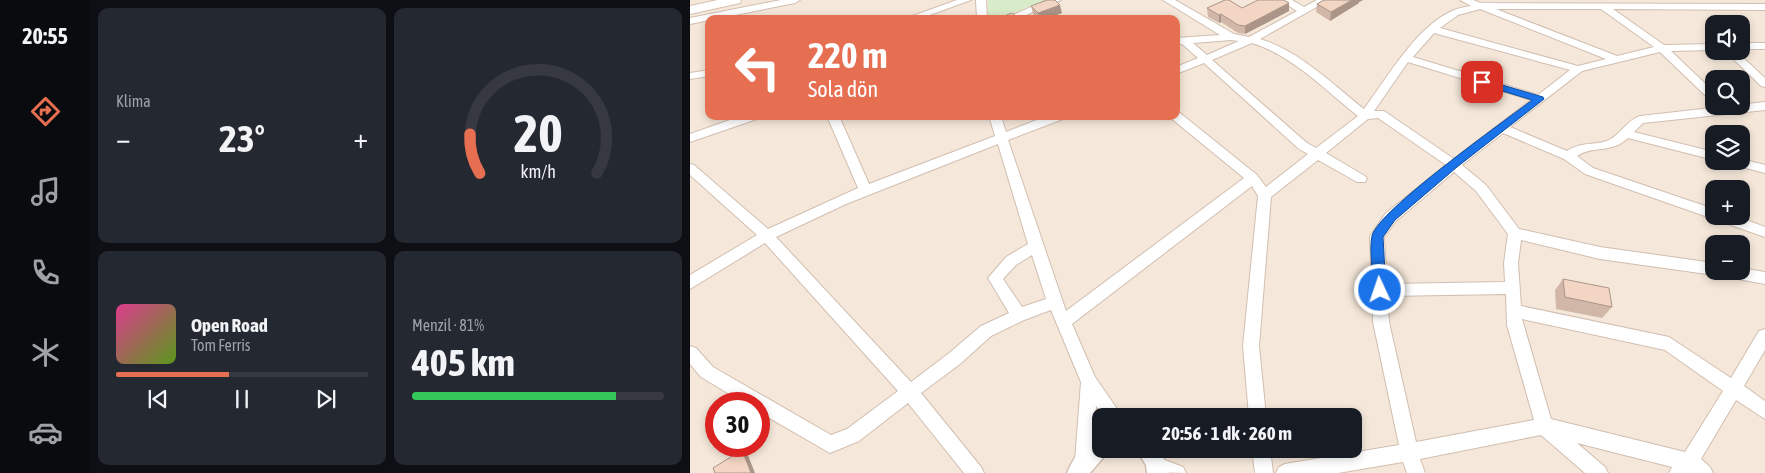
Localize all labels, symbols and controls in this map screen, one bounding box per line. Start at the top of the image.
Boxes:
map controls [1705,15,1750,280]
button: sound [1705,15,1750,60]
text: 20:55 [22,23,68,49]
icon: left [725,35,790,100]
text: 220 m [808,35,887,75]
pin [1461,61,1503,103]
icon: arrive [1468,68,1496,96]
button: search [1705,70,1750,115]
text: Sola dön [808,76,878,102]
text: Klima [116,92,151,110]
icon: directions [28,94,63,129]
text: 20 [514,103,562,163]
text: 23° [219,117,265,160]
text: − [116,122,131,154]
text: + [353,122,368,154]
button: layers [1705,125,1750,170]
text: km/h [520,161,556,182]
icon: music [28,174,63,209]
button: + [1705,180,1750,225]
button: − [1705,235,1750,280]
icon: phone [28,255,63,290]
position arrow [1353,263,1405,315]
text: Open Road [191,314,268,336]
text: Menzil · 81% [412,316,484,334]
icon: climate [28,335,63,370]
text: Tom Ferris [191,336,250,354]
text: 405 km [412,341,515,384]
icon: previous [144,385,172,413]
icon: pause [228,385,256,413]
icon: next [312,385,340,413]
speed limit sign: 30 [705,392,770,457]
icon: car [28,415,63,450]
text: 20:56 · 1 dk · 260 m [1162,422,1292,444]

